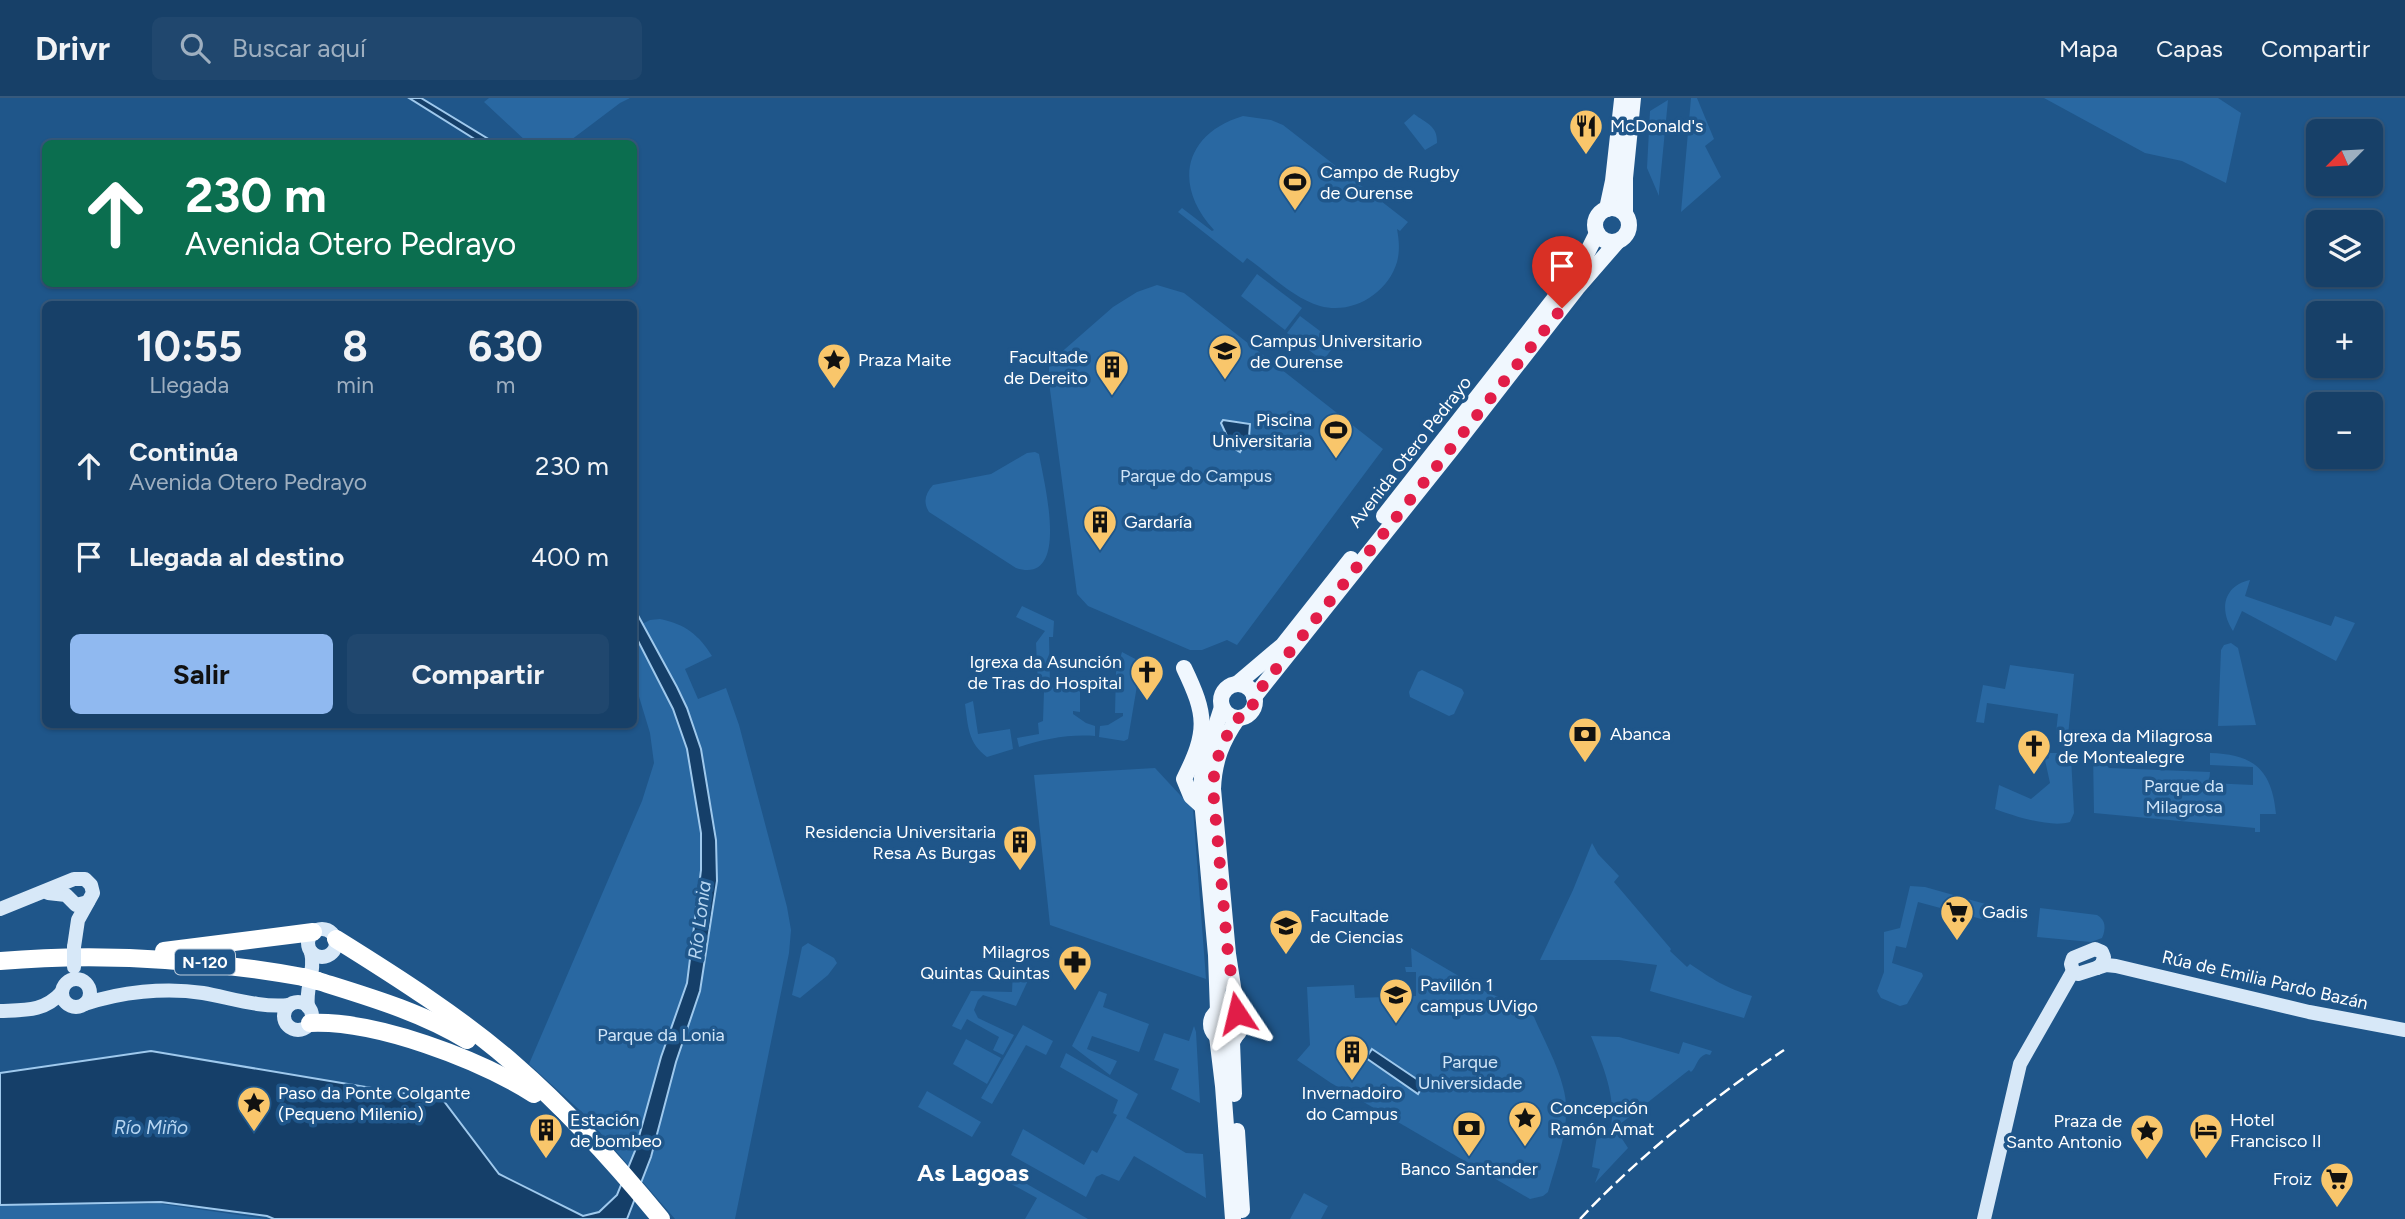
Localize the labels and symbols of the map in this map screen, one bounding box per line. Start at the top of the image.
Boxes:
restaurant icon: McDonald's [1567,107,1605,156]
place label: McDonald's [1610,115,1704,137]
north arrow [2306,119,2384,196]
place label: Campo de Rugby de Ourense [1320,161,1460,204]
sports icon: Campo de Rugby de Ourense [1276,163,1314,212]
pin [1532,236,1592,308]
place label: Campus Universitario de Ourense [1250,330,1422,373]
school or university icon: Campus Universitario de Ourense [1206,332,1244,381]
place icon: Praza Maite [815,341,853,390]
place label: Facultade de Dereito [1004,346,1088,389]
building icon: Facultade de Dereito [1093,348,1131,397]
place label: Praza Maite [858,349,951,371]
street label: Avenida Otero Pedrayo [1344,372,1476,532]
place label: Piscina Universitaria [1212,409,1312,452]
sports icon: Piscina Universitaria [1317,411,1355,460]
park label: Parque do Campus [1120,465,1272,487]
building icon: Gardaría [1081,503,1119,552]
place label: Gardaría [1124,511,1192,533]
place label: Igrexa da Asunción de Tras do Hospital [967,651,1122,694]
church icon: Igrexa da Asunción de Tras do Hospital [1128,653,1166,702]
bank icon: Abanca [1566,715,1604,764]
place label: Abanca [1610,723,1671,745]
place label: Igrexa da Milagrosa de Montealegre [2058,725,2213,768]
church icon: Igrexa da Milagrosa de Montealegre [2015,727,2053,776]
park label: Parque da Milagrosa [2144,775,2224,818]
place label: Residencia Universitaria Resa As Burgas [804,821,996,864]
building icon: Residencia Universitaria Resa As Burgas [1001,823,1039,872]
water label: Río Lonia [683,879,716,961]
supermarket icon: Gadis [1938,893,1976,942]
place label: Gadis [1982,901,2028,923]
place label: Facultade de Ciencias [1310,905,1403,948]
school or university icon: Facultade de Ciencias [1267,907,1305,956]
place label: Milagros Quintas Quintas [920,941,1050,984]
pharmacy icon: Milagros Quintas Quintas [1056,943,1094,992]
street label: Rúa de Emilia Pardo Bazán [2160,946,2370,1014]
road number: N-120 [175,950,235,974]
place label: Pavillón 1 campus UVigo [1420,974,1538,1017]
position arrow [1200,976,1274,1050]
school or university icon: Pavillón 1 campus UVigo [1377,976,1415,1025]
park label: Parque da Lonia [597,1024,725,1046]
building icon: Invernadoiro do Campus [1333,1033,1371,1082]
park label: Parque Universidade [1418,1051,1523,1094]
place label: Paso da Ponte Colgante (Pequeno Milenio) [278,1082,471,1125]
place label: Invernadoiro do Campus [1302,1082,1402,1125]
place icon: Paso da Ponte Colgante (Pequeno Milenio) [235,1084,273,1133]
place label: Concepción Ramón Amat [1550,1097,1654,1140]
place icon: Concepción Ramón Amat [1506,1099,1544,1148]
place label: Estación de bombeo [570,1109,662,1152]
bank icon: Banco Santander [1450,1109,1488,1158]
place label: Hotel Francisco II [2230,1109,2322,1152]
place label: Praza de Santo Antonio [2006,1110,2122,1153]
building icon: Estación de bombeo [527,1111,565,1160]
hotel icon: Hotel Francisco II [2187,1111,2225,1160]
place icon: Praza de Santo Antonio [2128,1112,2166,1161]
water label: Río Miño [114,1116,188,1139]
district label: As Lagoas [917,1158,1029,1187]
place label: Banco Santander [1400,1158,1538,1180]
supermarket icon: Froiz [2318,1160,2356,1209]
place label: Froiz [2273,1168,2312,1190]

